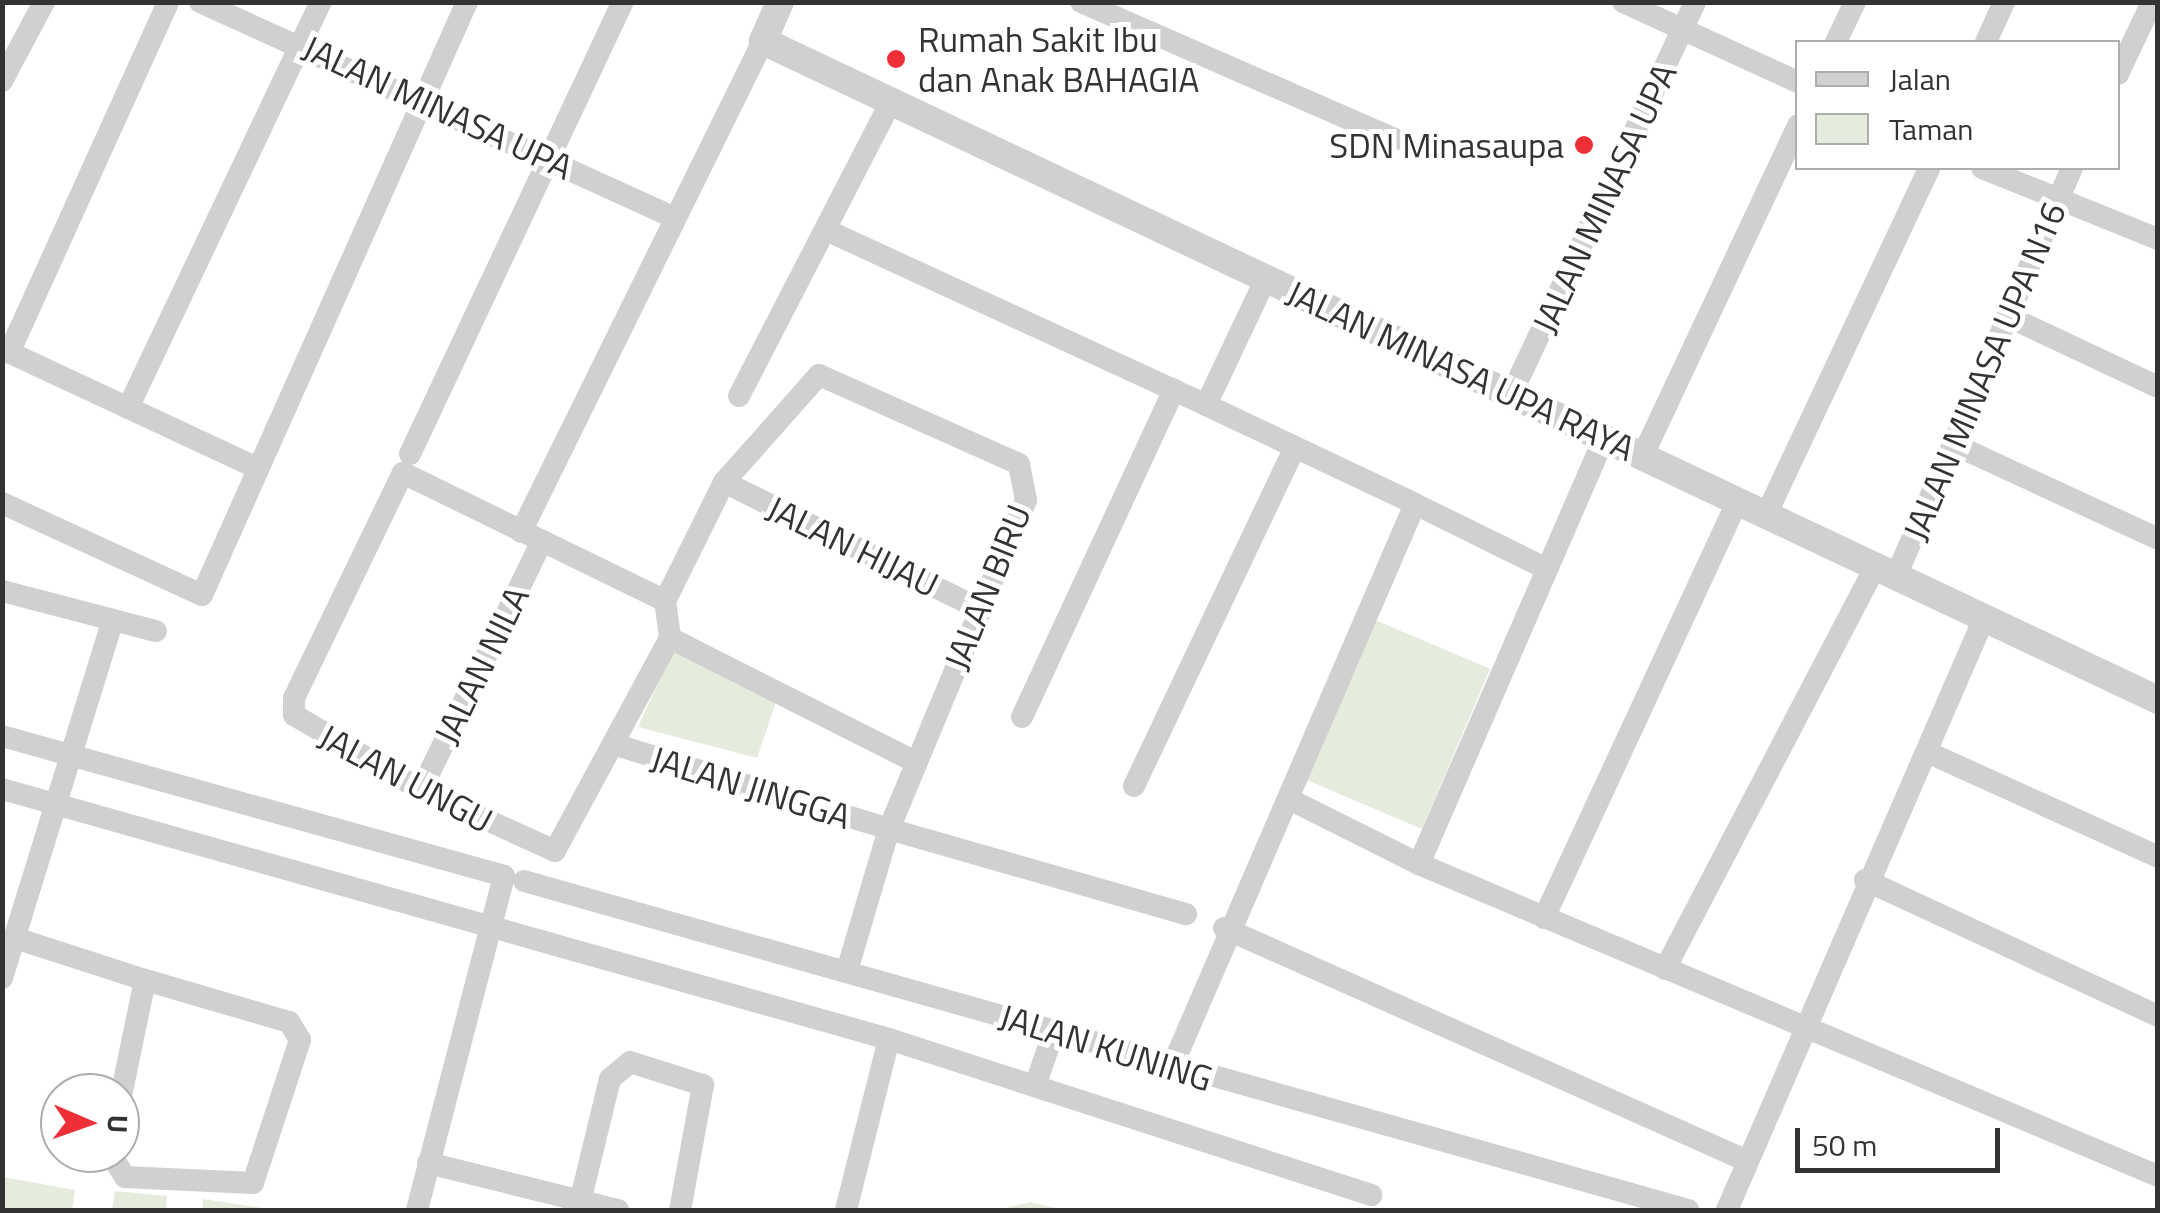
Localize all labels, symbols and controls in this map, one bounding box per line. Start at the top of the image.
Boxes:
place label: Rumah Sakit Ibu dan Anak BAHAGIA [918,18,1199,100]
street label: JALAN MINASA UPA [297,26,579,188]
legend [1795,40,2120,170]
marker: Rumah Sakit Ibu dan Anak BAHAGIA [883,46,909,72]
text: Jalan [1889,56,1951,102]
street label: JALAN MINASA UPA [1523,57,1685,339]
text: Taman [1889,106,1973,152]
place label: SDN Minasaupa [1329,124,1564,166]
marker: SDN Minasaupa [1573,134,1595,156]
street label: JALAN MINASA UPA N16 [1894,196,2074,546]
street label: JALAN MINASA UPA RAYA [1281,271,1641,469]
street label: JALAN HIJAU [761,487,945,605]
street label: JALAN BIRU [935,498,1039,676]
street label: JALAN NILA [425,579,537,751]
street label: JALAN UNGU [312,715,500,841]
street label: JALAN JINGGA [646,737,856,837]
street label: JALAN KUNING [995,995,1217,1099]
north arrow [40,1073,140,1173]
scale bar [1800,1108,2005,1170]
text: U [97,1114,140,1134]
text: 50 m [1812,1122,1877,1168]

